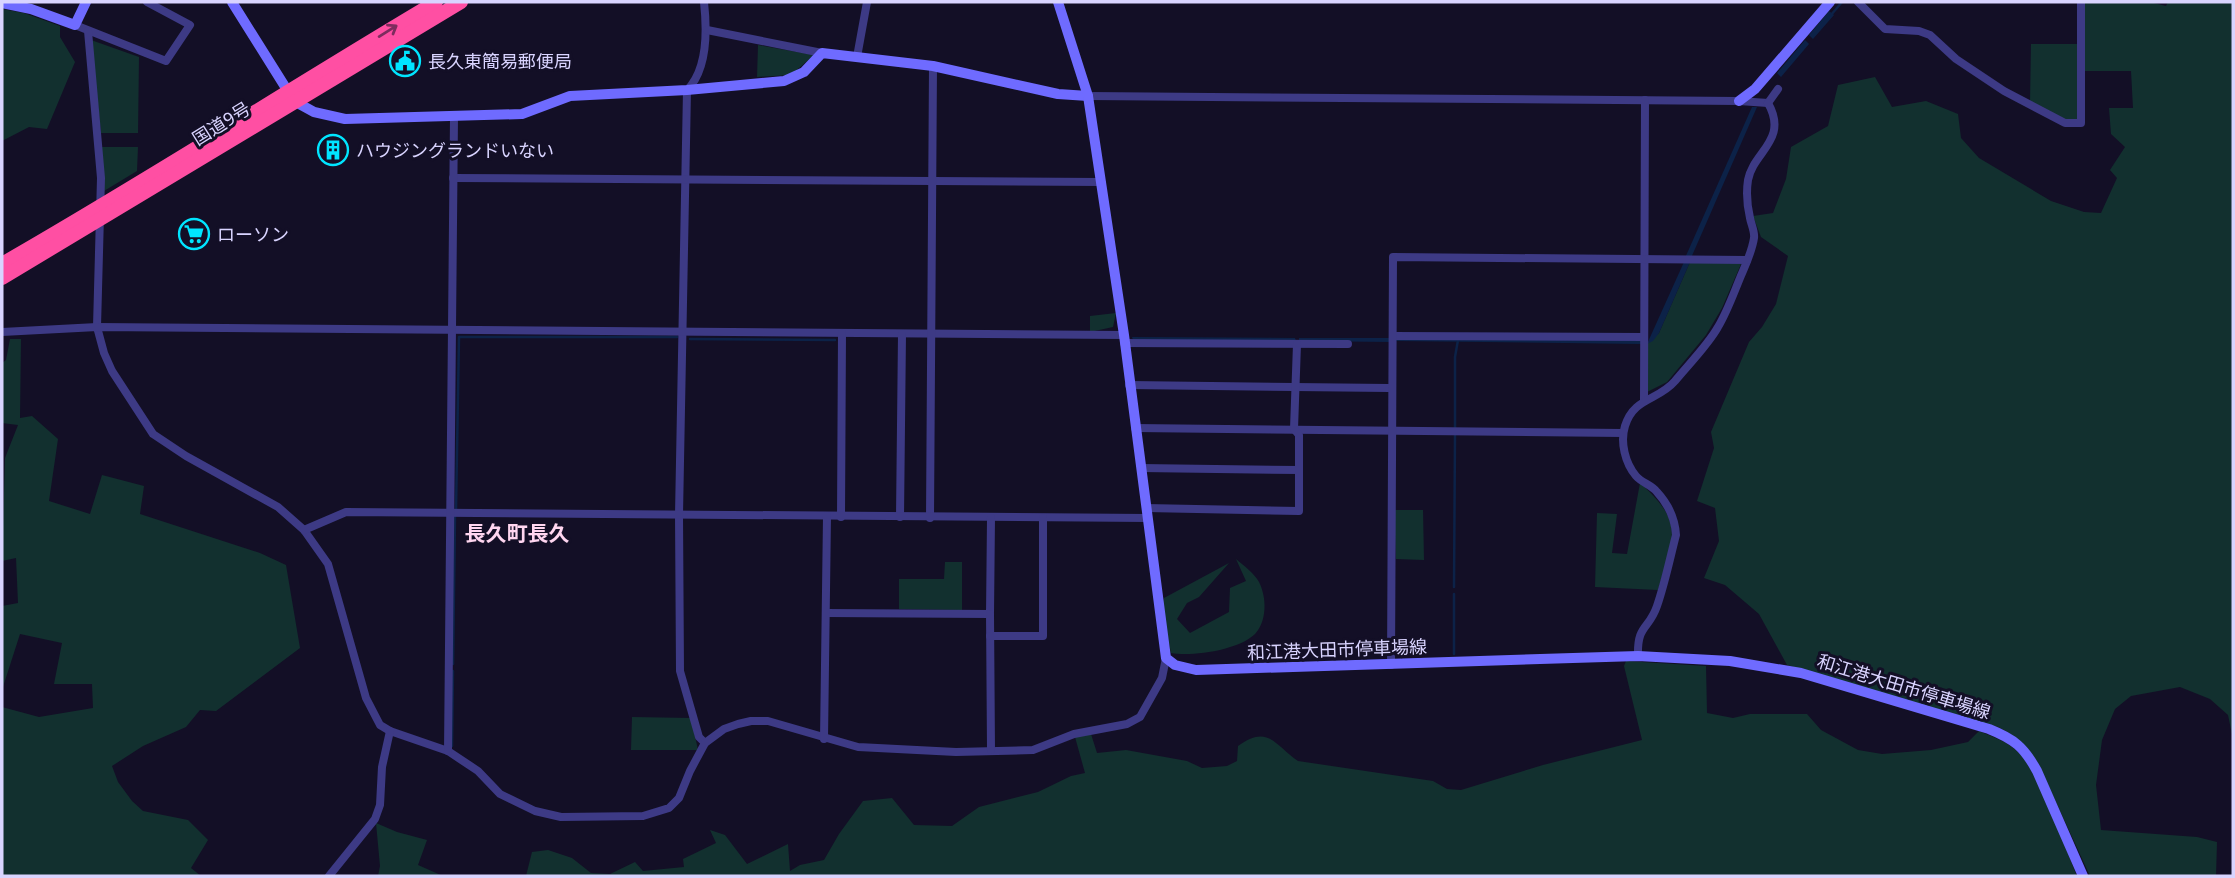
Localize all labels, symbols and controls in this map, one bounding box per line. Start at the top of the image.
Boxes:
one-way arrow [377,23,397,37]
public building icon: 長久東簡易郵便局 [388,44,422,78]
place label: 長久東簡易郵便局 [428,49,572,73]
street label: 国道9号 [187,96,255,150]
building icon: ハウジングランドいない [316,133,350,167]
place label: ハウジングランドいない [356,138,554,162]
supermarket icon: ローソン [177,217,211,251]
place label: ローソン [217,222,289,246]
district label: 長久町長久 [465,519,570,547]
street label: 和江港大田市停車場線 [1247,634,1427,664]
street label: 和江港大田市停車場線 [1814,648,1994,724]

